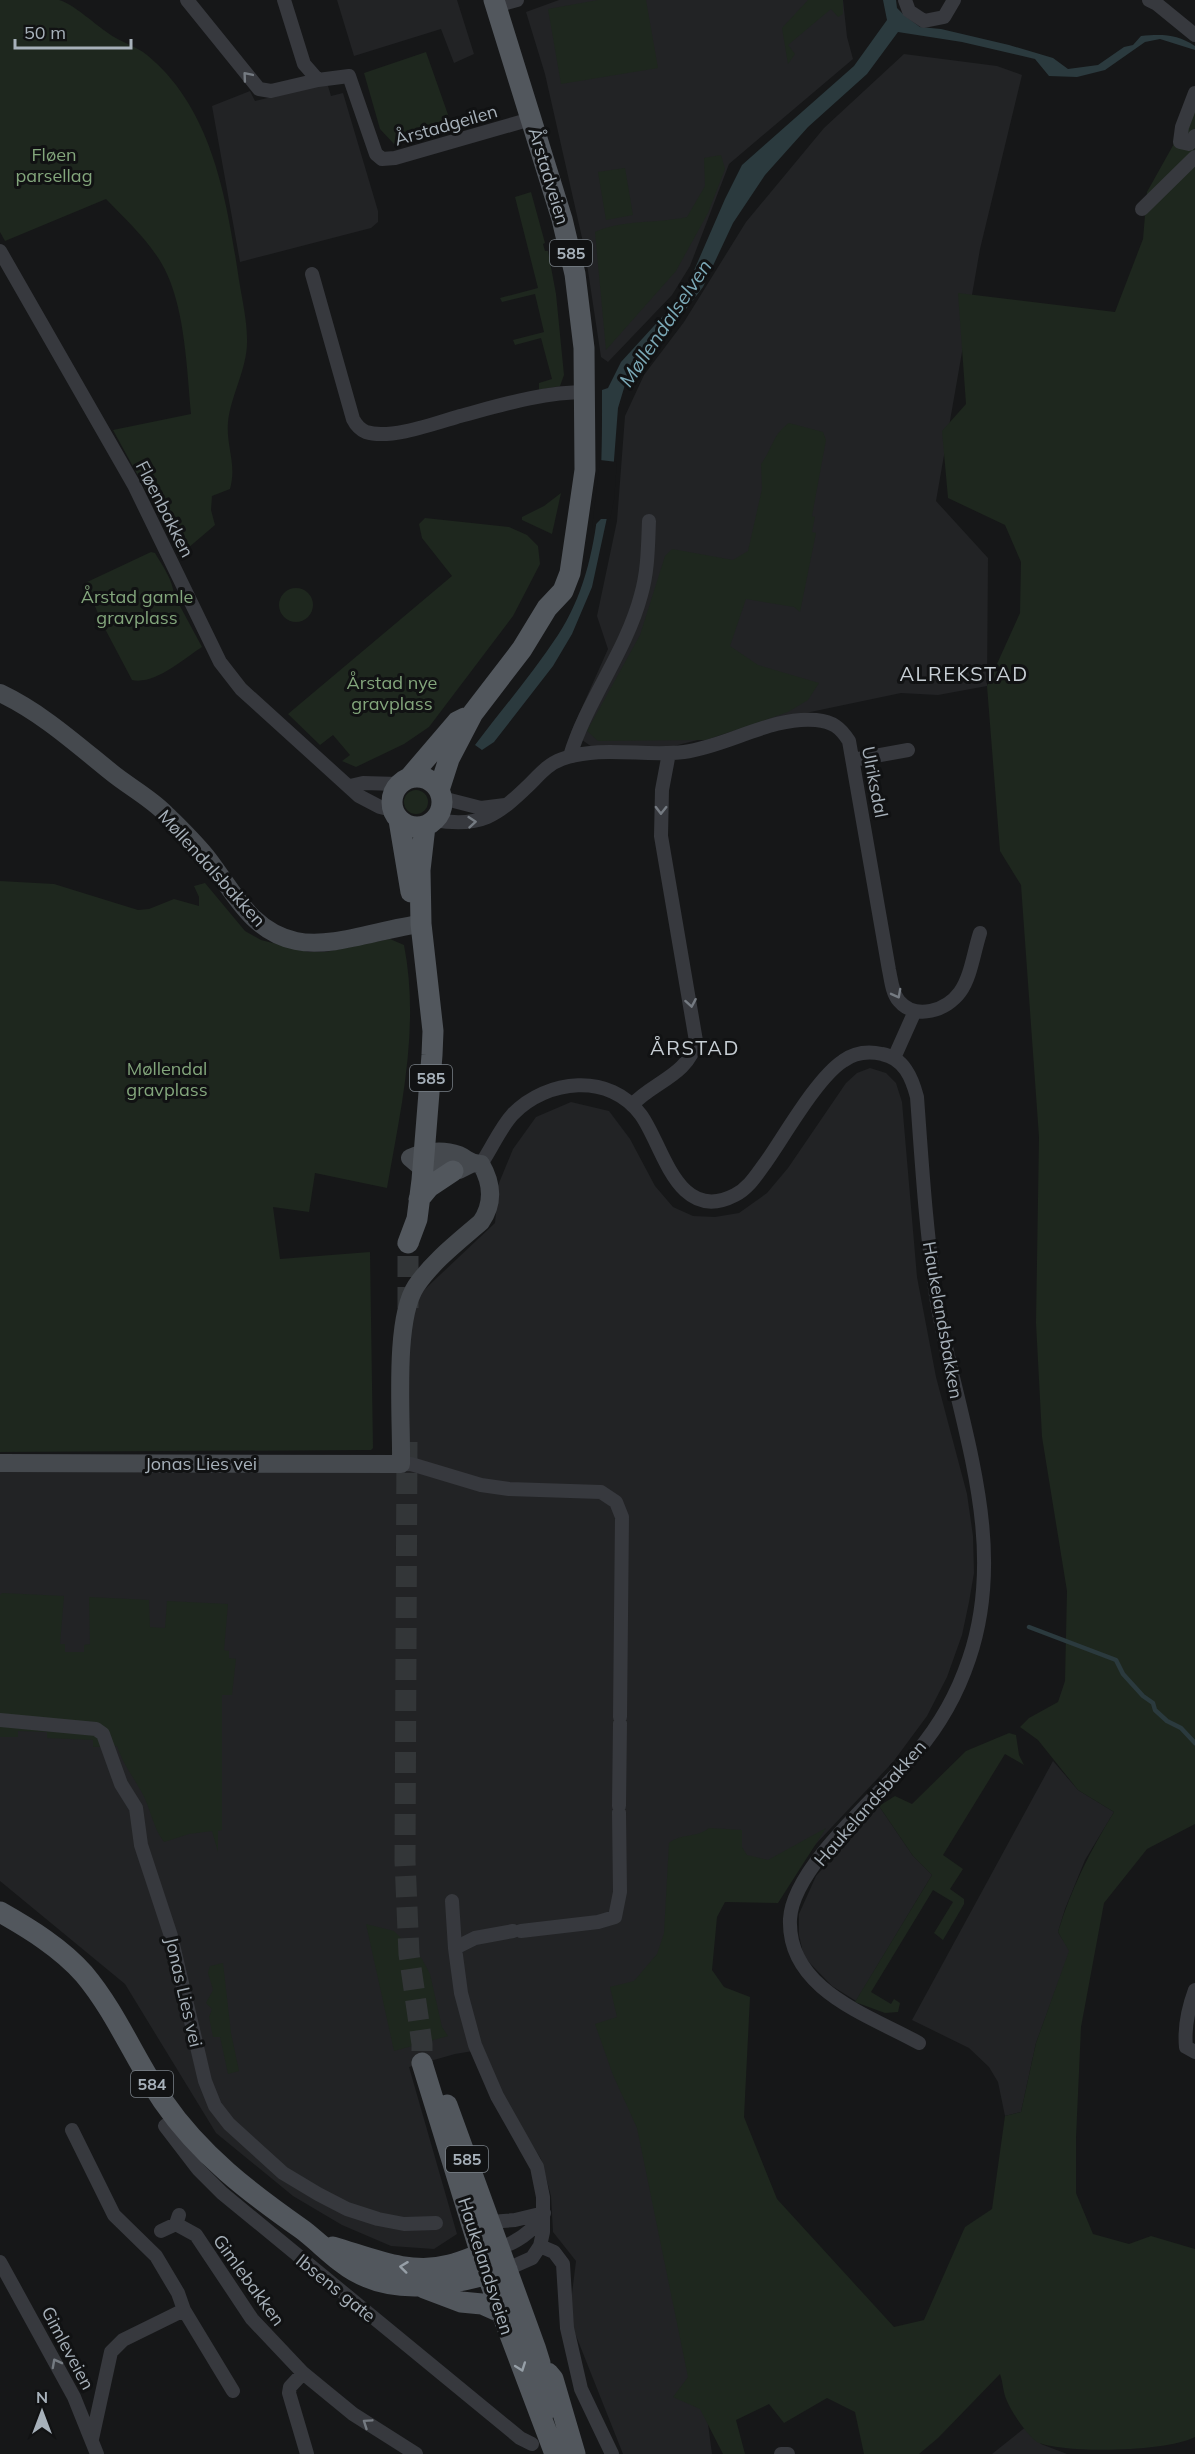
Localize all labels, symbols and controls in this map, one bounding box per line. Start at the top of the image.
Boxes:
scale bar [15,12,130,50]
text: 50 m [24,21,66,44]
one-way arrow [243,72,254,83]
street label: Årstadgeilen [392,99,500,151]
street label: Årstadveien [523,125,575,227]
park label: Fløen parsellag [16,143,93,187]
road number: 585 [550,240,592,266]
water label: Møllendalselven [613,255,717,391]
street label: Fløenbakken [131,457,199,561]
park label: Årstad gamle gravplass [81,585,193,629]
district label: ALREKSTAD [899,661,1029,686]
park label: Årstad nye gravplass [347,671,437,715]
street label: Ulriksdal [857,744,893,820]
street label: Møllendalsbakken [153,805,271,931]
one-way arrow [655,806,667,815]
one-way arrow [468,816,477,829]
one-way arrow [890,988,901,998]
one-way arrow [684,997,697,1007]
district label: ÅRSTAD [650,1035,740,1060]
park label: Møllendal gravplass [126,1057,208,1101]
road number: 585 [410,1065,452,1091]
street label: Haukelandsbakken [918,1240,968,1400]
street label: Jonas Lies vei [145,1452,257,1475]
street label: Haukelandsbakken [809,1735,931,1871]
street label: Jonas Lies vei [160,1935,208,2049]
road number: 584 [131,2071,173,2097]
road number: 585 [446,2146,488,2172]
street label: Haukelandsveien [453,2195,519,2337]
street label: Gimlebakken [208,2230,290,2330]
street label: Ibsens gate [291,2249,381,2327]
one-way arrow [399,2261,408,2274]
street label: Gimleveien [36,2302,100,2394]
one-way arrow [52,2358,63,2369]
one-way arrow [514,2361,526,2372]
north arrow [12,2382,72,2442]
text: N [36,2387,48,2407]
one-way arrow [362,2419,373,2430]

